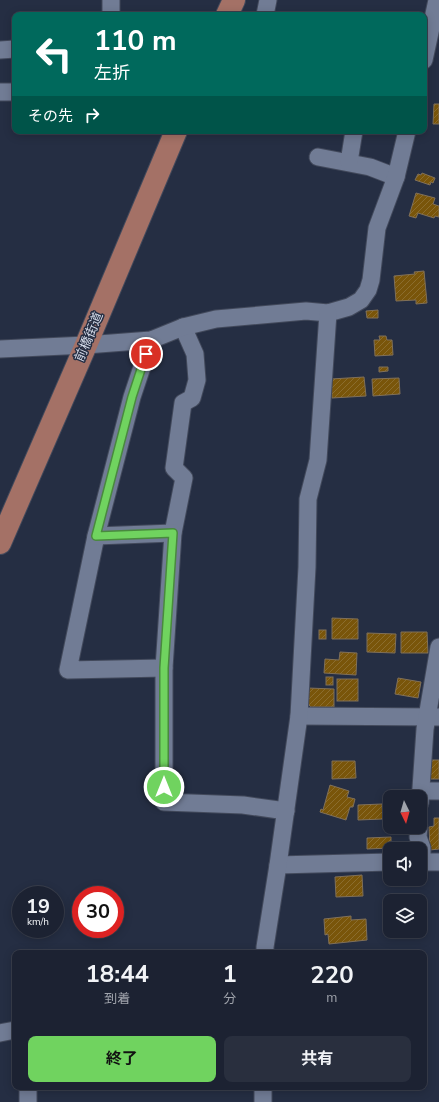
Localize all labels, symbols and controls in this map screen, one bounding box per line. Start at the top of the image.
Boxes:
text: 110 m [94,22,177,60]
icon: left [28,28,80,80]
text: 左折 [94,61,130,85]
icon: right [81,104,103,126]
text: その先 [28,106,73,126]
street label: 前橋街道 [71,310,107,364]
pin [129,337,163,371]
icon: arrive [135,343,157,365]
position arrow [143,766,185,808]
north arrow [383,790,427,834]
map controls [383,790,427,938]
button: sound [383,842,427,886]
speed limit sign: 30 [72,886,124,938]
text: 19 [26,893,50,920]
button: layers [383,894,427,938]
text: km/h [27,915,49,929]
text: 18:44 [85,958,149,990]
text: 1 [222,958,237,990]
text: 220 [310,959,354,991]
text: m [326,989,338,1007]
text: 到着 [104,990,130,1008]
text: 分 [223,990,236,1008]
button: 終了 [28,1036,216,1082]
button: 共有 [224,1036,411,1082]

